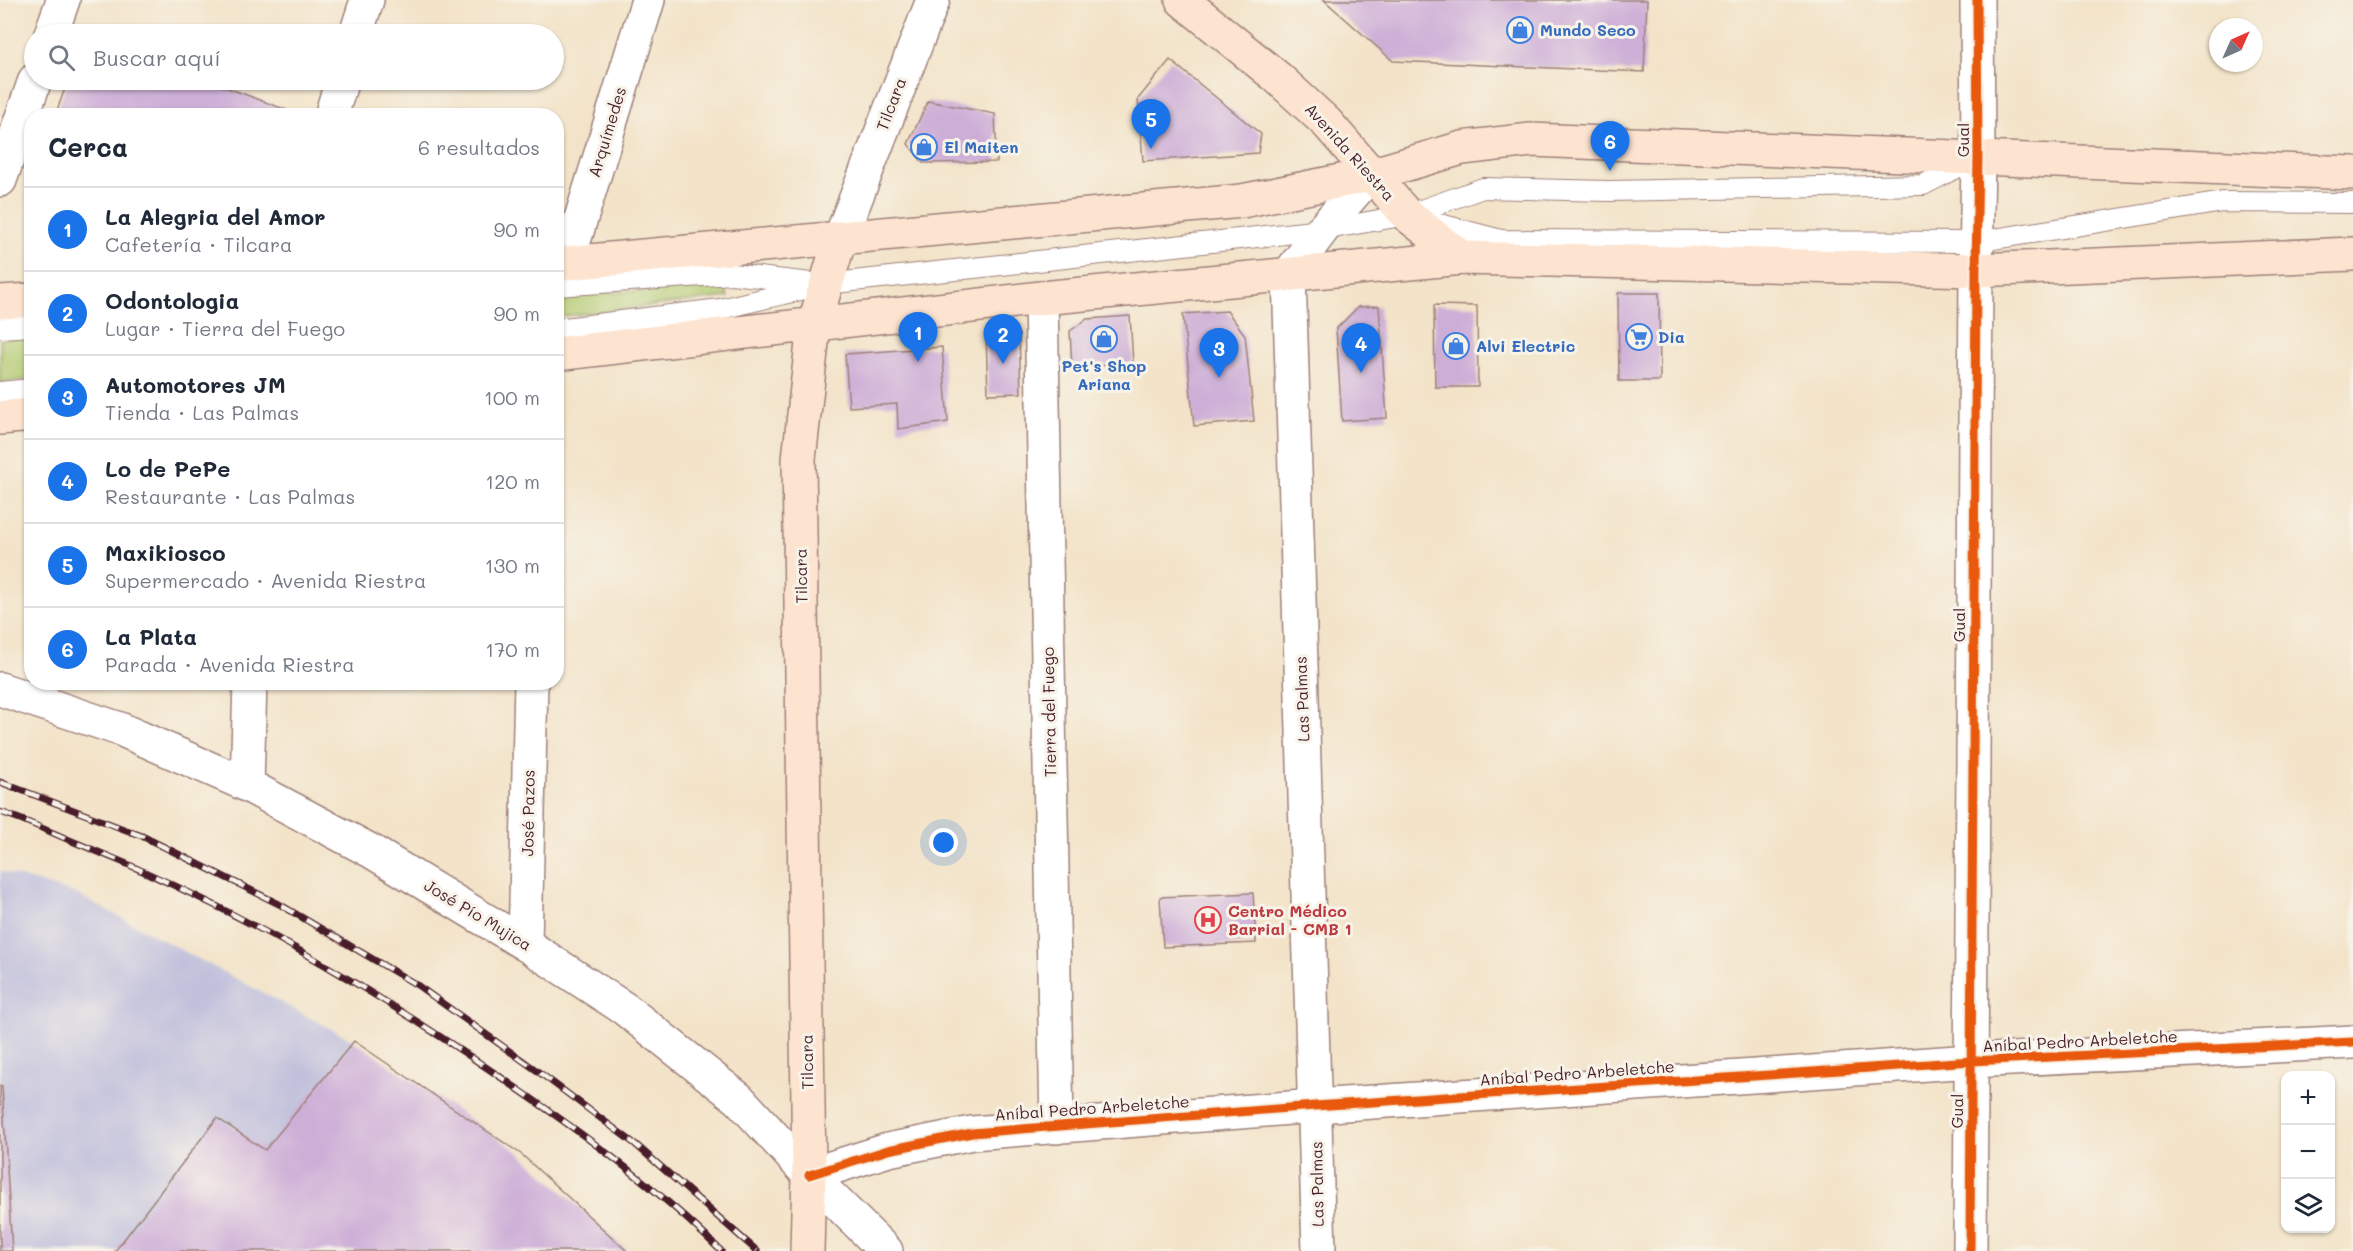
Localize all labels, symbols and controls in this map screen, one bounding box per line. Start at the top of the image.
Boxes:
shop icon: Mundo Seco [1505,15,1535,45]
north arrow [2209,18,2263,72]
place label: Mundo Seco [1540,19,1636,40]
search box [24,24,564,90]
icon: search [45,41,78,74]
text: Buscar aquí [93,43,221,72]
street label: Tilcara [871,74,910,133]
street label: Arquímedes [583,84,630,180]
street label: Avenida Riestra [1301,98,1400,205]
pin: 5 [1132,100,1170,149]
pin: 6 [1590,122,1630,171]
street label: Gual [1952,123,1973,157]
text: Cerca [48,130,128,164]
shop icon: El Maiten [909,132,939,162]
text: 6 resultados [418,134,540,160]
place label: El Maiten [944,136,1018,157]
text: La Alegria del Amor [105,202,326,231]
text: 1 [63,216,72,242]
text: 90 m [494,216,540,242]
text: Cafetería · Tilcara [105,231,292,257]
text: Odontologia [105,286,239,315]
text: 2 [62,300,73,326]
text: 90 m [494,300,540,326]
pin: 1 [898,312,938,362]
pin: 2 [984,314,1022,364]
text: Lugar · Tierra del Fuego [105,315,345,341]
supermarket icon: Dia [1624,322,1654,352]
shop icon: Pet's Shop Ariana [1089,324,1119,354]
pin: 4 [1342,324,1380,373]
place label: Dia [1658,326,1685,347]
pin: 3 [1200,328,1238,378]
shop icon: Alvi Electric [1441,331,1471,361]
place label: Alvi Electric [1476,335,1575,356]
place label: Pet's Shop Ariana [1062,355,1146,394]
text: Automotores JM [105,370,286,399]
text: 3 [62,384,74,410]
text: 100 m [484,384,540,410]
text: Tienda · Las Palmas [105,399,299,425]
text: Lo de PePe [105,454,230,483]
text: 4 [61,468,74,494]
text: 120 m [485,468,540,494]
text: Restaurante · Las Palmas [105,483,355,509]
text: Maxikiosco [105,538,226,567]
street label: Tilcara [790,548,811,604]
text: 5 [62,552,73,578]
text: 130 m [485,552,540,578]
text: Supermercado · Avenida Riestra [105,567,426,593]
street label: Gual [1948,608,1969,642]
text: La Plata [105,622,197,651]
text: 6 [61,636,74,662]
text: 170 m [485,636,540,662]
street label: Tierra del Fuego [1037,647,1060,777]
text: Parada · Avenida Riestra [105,651,355,677]
street label: Las Palmas [1290,656,1313,742]
street label: José Pazos [516,769,539,857]
your location [929,828,958,857]
street label: José Pío Mujica [421,874,536,955]
place label: Centro Médico Barrial - CMB 1 [1228,900,1352,939]
hospital icon: Centro Médico Barrial - CMB 1 [1193,905,1223,935]
street label: Aníbal Pedro Arbeletche [1982,1025,2178,1056]
street label: Tilcara [796,1034,817,1090]
street label: Aníbal Pedro Arbeletche [1479,1055,1675,1090]
map controls [2281,1071,2335,1233]
button: + [2281,1071,2335,1125]
street label: Aníbal Pedro Arbeletche [994,1090,1190,1125]
street label: Gual [1946,1094,1967,1128]
button: − [2281,1125,2335,1179]
street label: Las Palmas [1305,1141,1328,1227]
button: layers [2281,1179,2335,1233]

